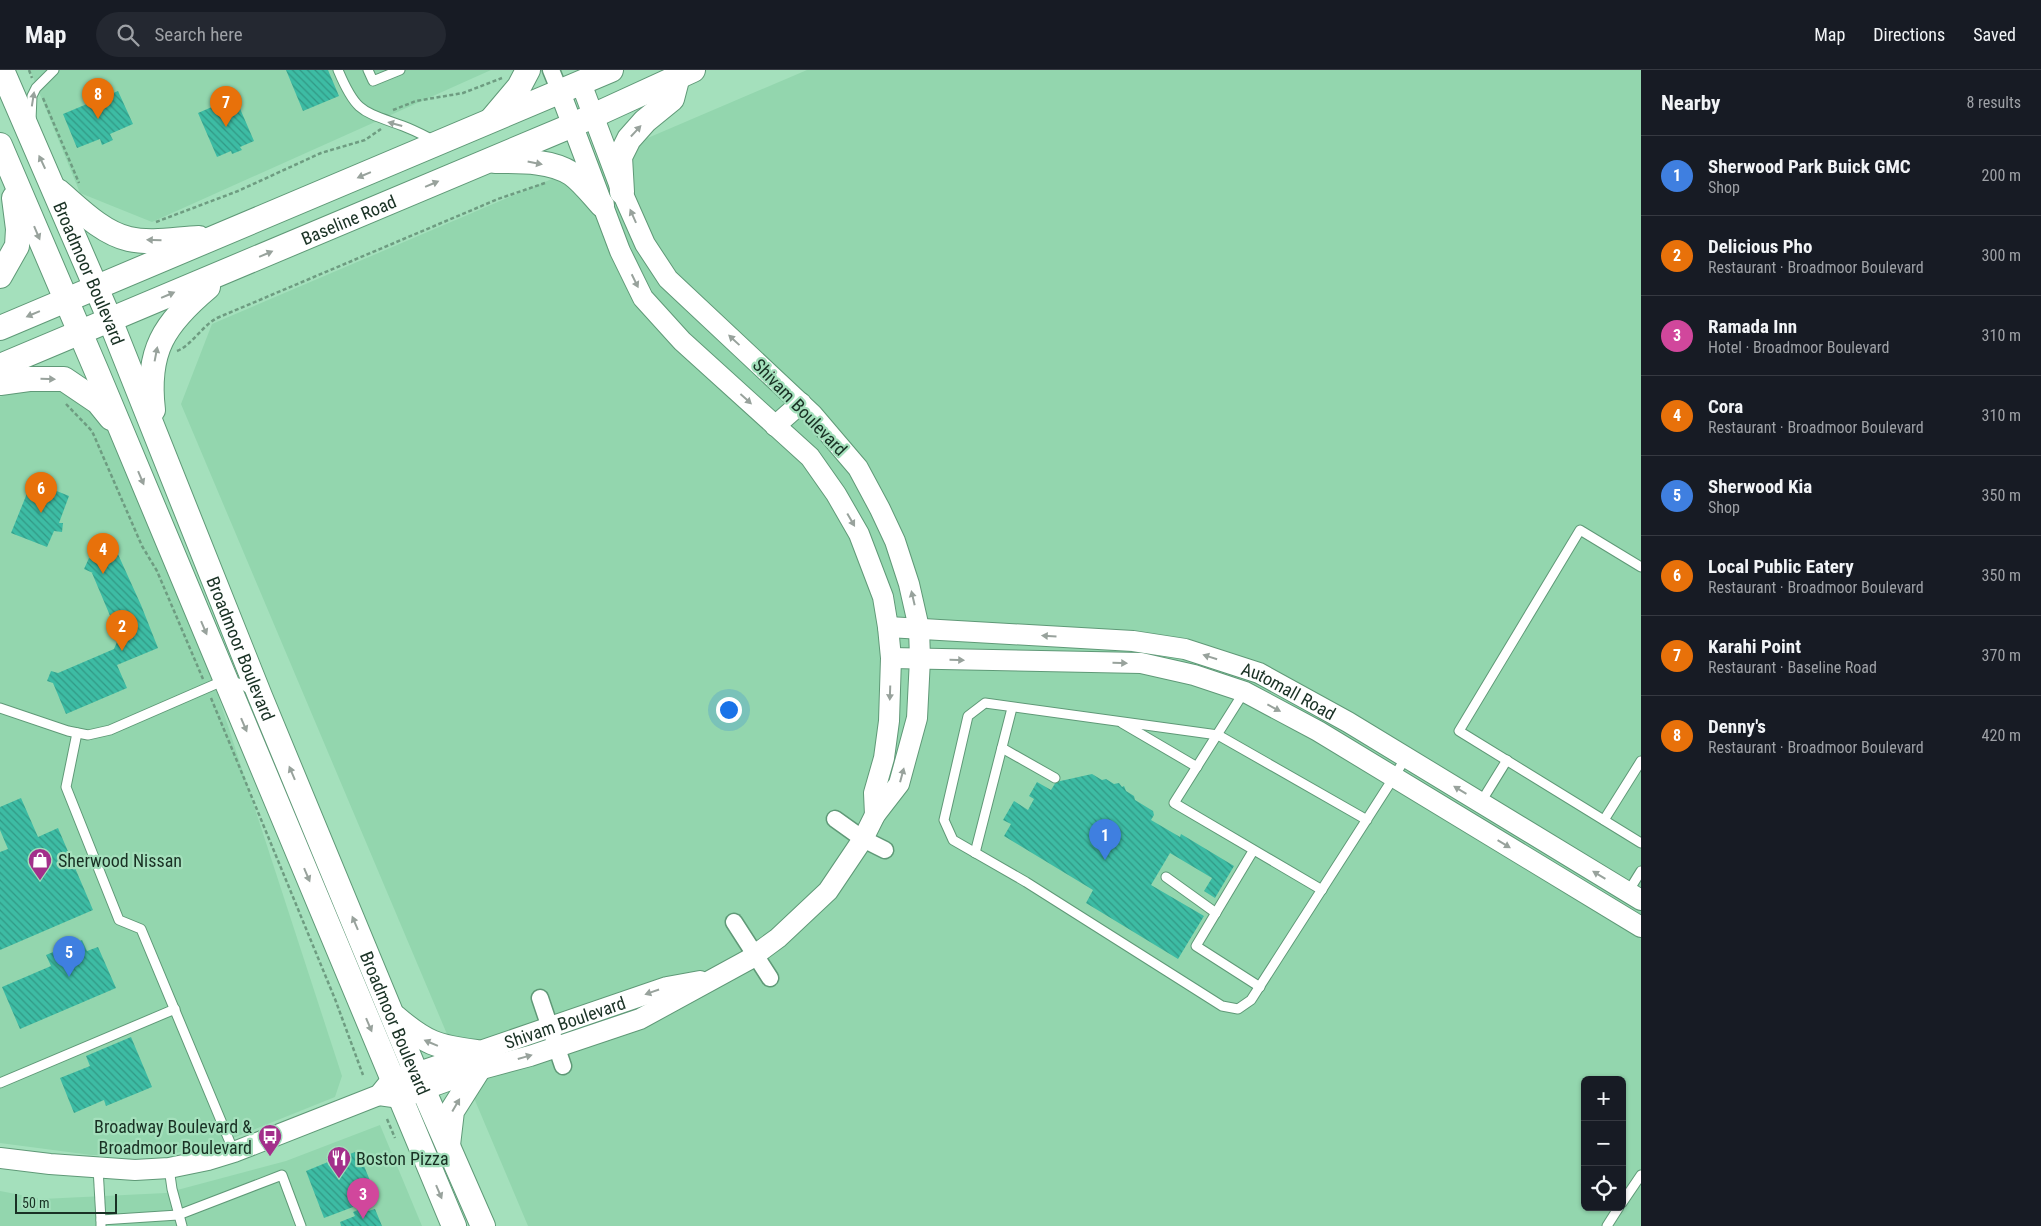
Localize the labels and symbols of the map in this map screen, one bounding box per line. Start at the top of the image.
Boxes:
pin: 8 [82,78,114,119]
pin: 7 [210,86,242,127]
one-way arrow [30,90,38,106]
one-way arrow [388,119,403,127]
one-way arrow [630,125,642,137]
one-way arrow [38,155,46,169]
one-way arrow [527,159,542,167]
one-way arrow [357,172,371,180]
one-way arrow [425,179,439,187]
street label: Baseline Road [298,190,399,249]
street label: Broadmoor Boulevard [50,198,129,348]
one-way arrow [629,209,637,223]
one-way arrow [34,226,42,240]
one-way arrow [146,236,162,244]
one-way arrow [259,250,273,258]
one-way arrow [631,274,639,289]
one-way arrow [161,291,175,299]
one-way arrow [25,310,40,318]
one-way arrow [729,334,741,346]
one-way arrow [152,346,160,362]
street label: Shivam Boulevard [749,354,851,460]
one-way arrow [41,375,57,383]
one-way arrow [739,393,751,405]
one-way arrow [137,471,145,485]
pin: 6 [25,472,57,513]
one-way arrow [847,514,856,527]
pin: 4 [87,533,119,574]
street label: Broadmoor Boulevard [203,573,280,724]
one-way arrow [909,591,917,606]
pin: 2 [106,610,138,651]
one-way arrow [200,621,208,635]
one-way arrow [1041,631,1057,639]
one-way arrow [1202,653,1217,661]
one-way arrow [949,656,965,664]
street label: Automall Road [1239,658,1340,724]
one-way arrow [1112,659,1128,667]
one-way arrow [885,686,893,702]
your location [716,697,742,723]
one-way arrow [1267,704,1281,712]
one-way arrow [240,718,248,733]
one-way arrow [288,766,296,780]
one-way arrow [898,768,906,783]
one-way arrow [1454,786,1467,795]
pin: 1 [1089,819,1121,860]
one-way arrow [1498,840,1511,849]
shop icon: Sherwood Nissan [27,847,53,881]
place label: Sherwood Nissan [58,850,182,871]
one-way arrow [303,868,311,882]
one-way arrow [1593,870,1606,879]
one-way arrow [351,915,359,930]
pin: 5 [53,936,85,977]
street label: Broadmoor Boulevard [356,948,435,1098]
one-way arrow [644,988,659,996]
street label: Shivam Boulevard [501,992,628,1052]
one-way arrow [365,1018,373,1033]
one-way arrow [424,1038,438,1046]
one-way arrow [518,1052,533,1060]
one-way arrow [452,1099,461,1112]
place label: Broadway Boulevard & Broadmoor Boulevard [94,1116,252,1158]
bus stop icon: Broadway Boulevard & Broadmoor Boulevard [257,1123,283,1157]
restaurant icon: Boston Pizza [326,1145,352,1179]
place label: Boston Pizza [356,1148,449,1169]
pin: 3 [347,1178,379,1219]
one-way arrow [436,1185,444,1199]
scale bar [15,1191,118,1214]

